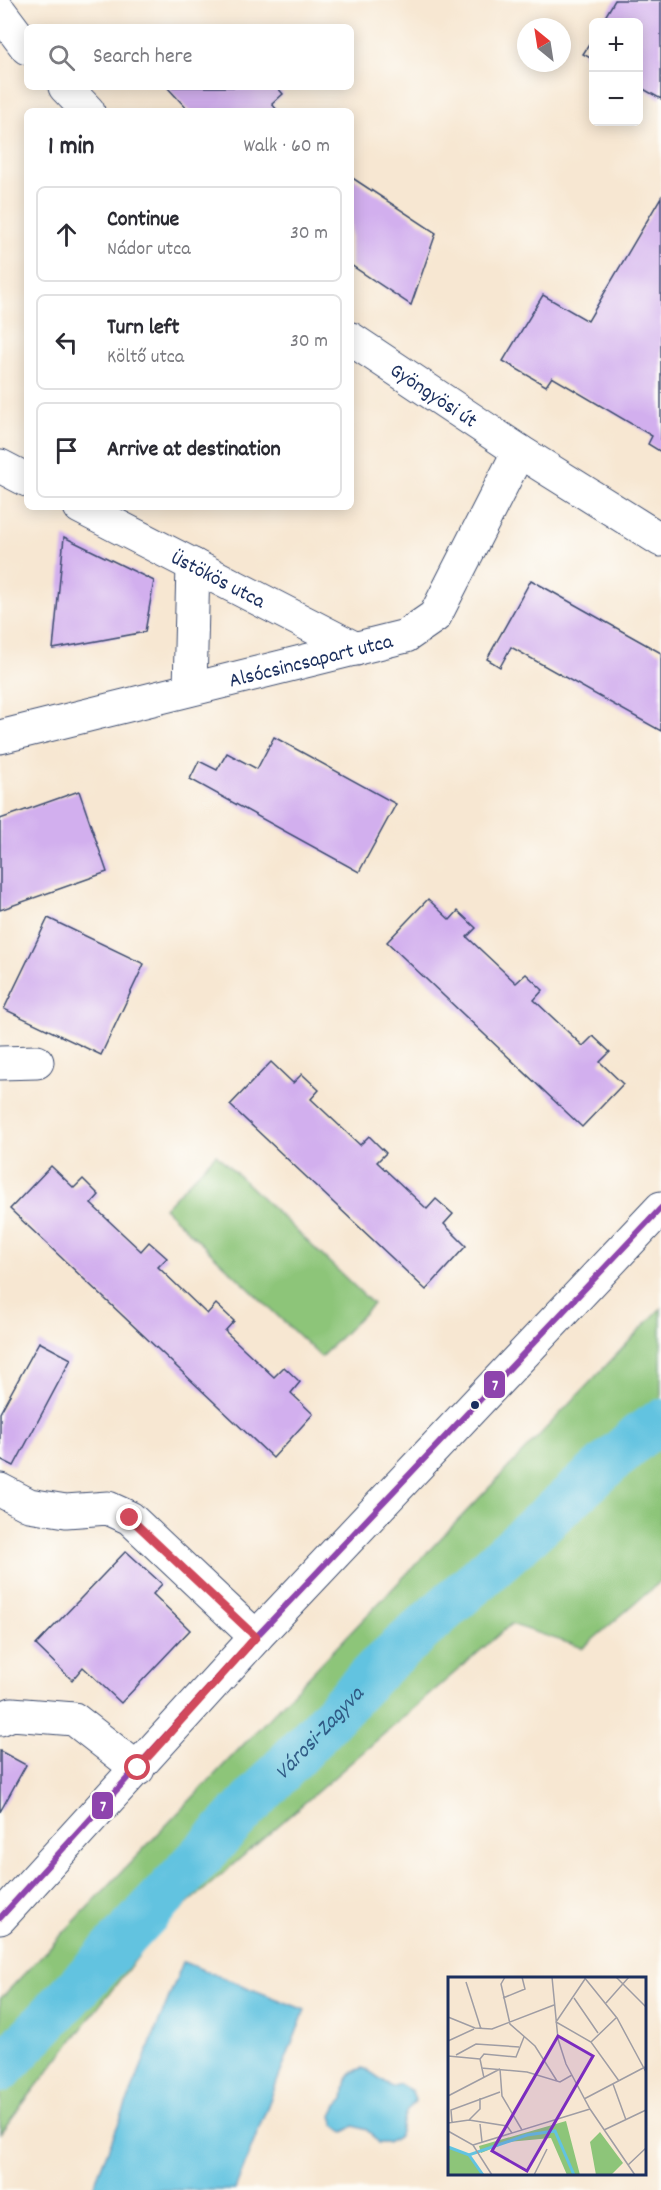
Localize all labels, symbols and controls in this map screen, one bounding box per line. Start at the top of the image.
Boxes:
north arrow [517,18,571,72]
map controls [589,18,643,126]
button: + [589,18,643,72]
search box [24,24,354,90]
icon: search [45,41,78,74]
text: Search here [93,42,192,73]
button: − [589,72,643,126]
text: 1 min [48,129,94,166]
text: Walk · 60 m [243,133,330,161]
text: Continue [107,205,179,236]
icon: ahead [50,218,83,251]
text: 30 m [290,220,328,248]
text: Nádor utca [107,236,191,264]
text: Turn left [107,313,179,344]
icon: left [50,326,83,359]
text: 30 m [290,328,328,356]
text: Költő utca [107,344,184,372]
street label: Gyöngyösi út [383,357,482,437]
icon: arrive [50,434,83,467]
text: Arrive at destination [107,435,281,466]
street label: Üstökös utca [165,544,271,618]
street label: Alsócsincsapart utca [226,628,397,697]
line badge: 7 [483,1370,506,1399]
text: 7 [492,1375,498,1398]
unlabelled marker [469,1399,481,1411]
route end [116,1504,142,1530]
water label: Városi-Zagyva [268,1679,373,1788]
route start [124,1754,150,1780]
line badge: 7 [91,1791,114,1820]
text: 7 [100,1796,106,1819]
inset map [448,1977,646,2175]

